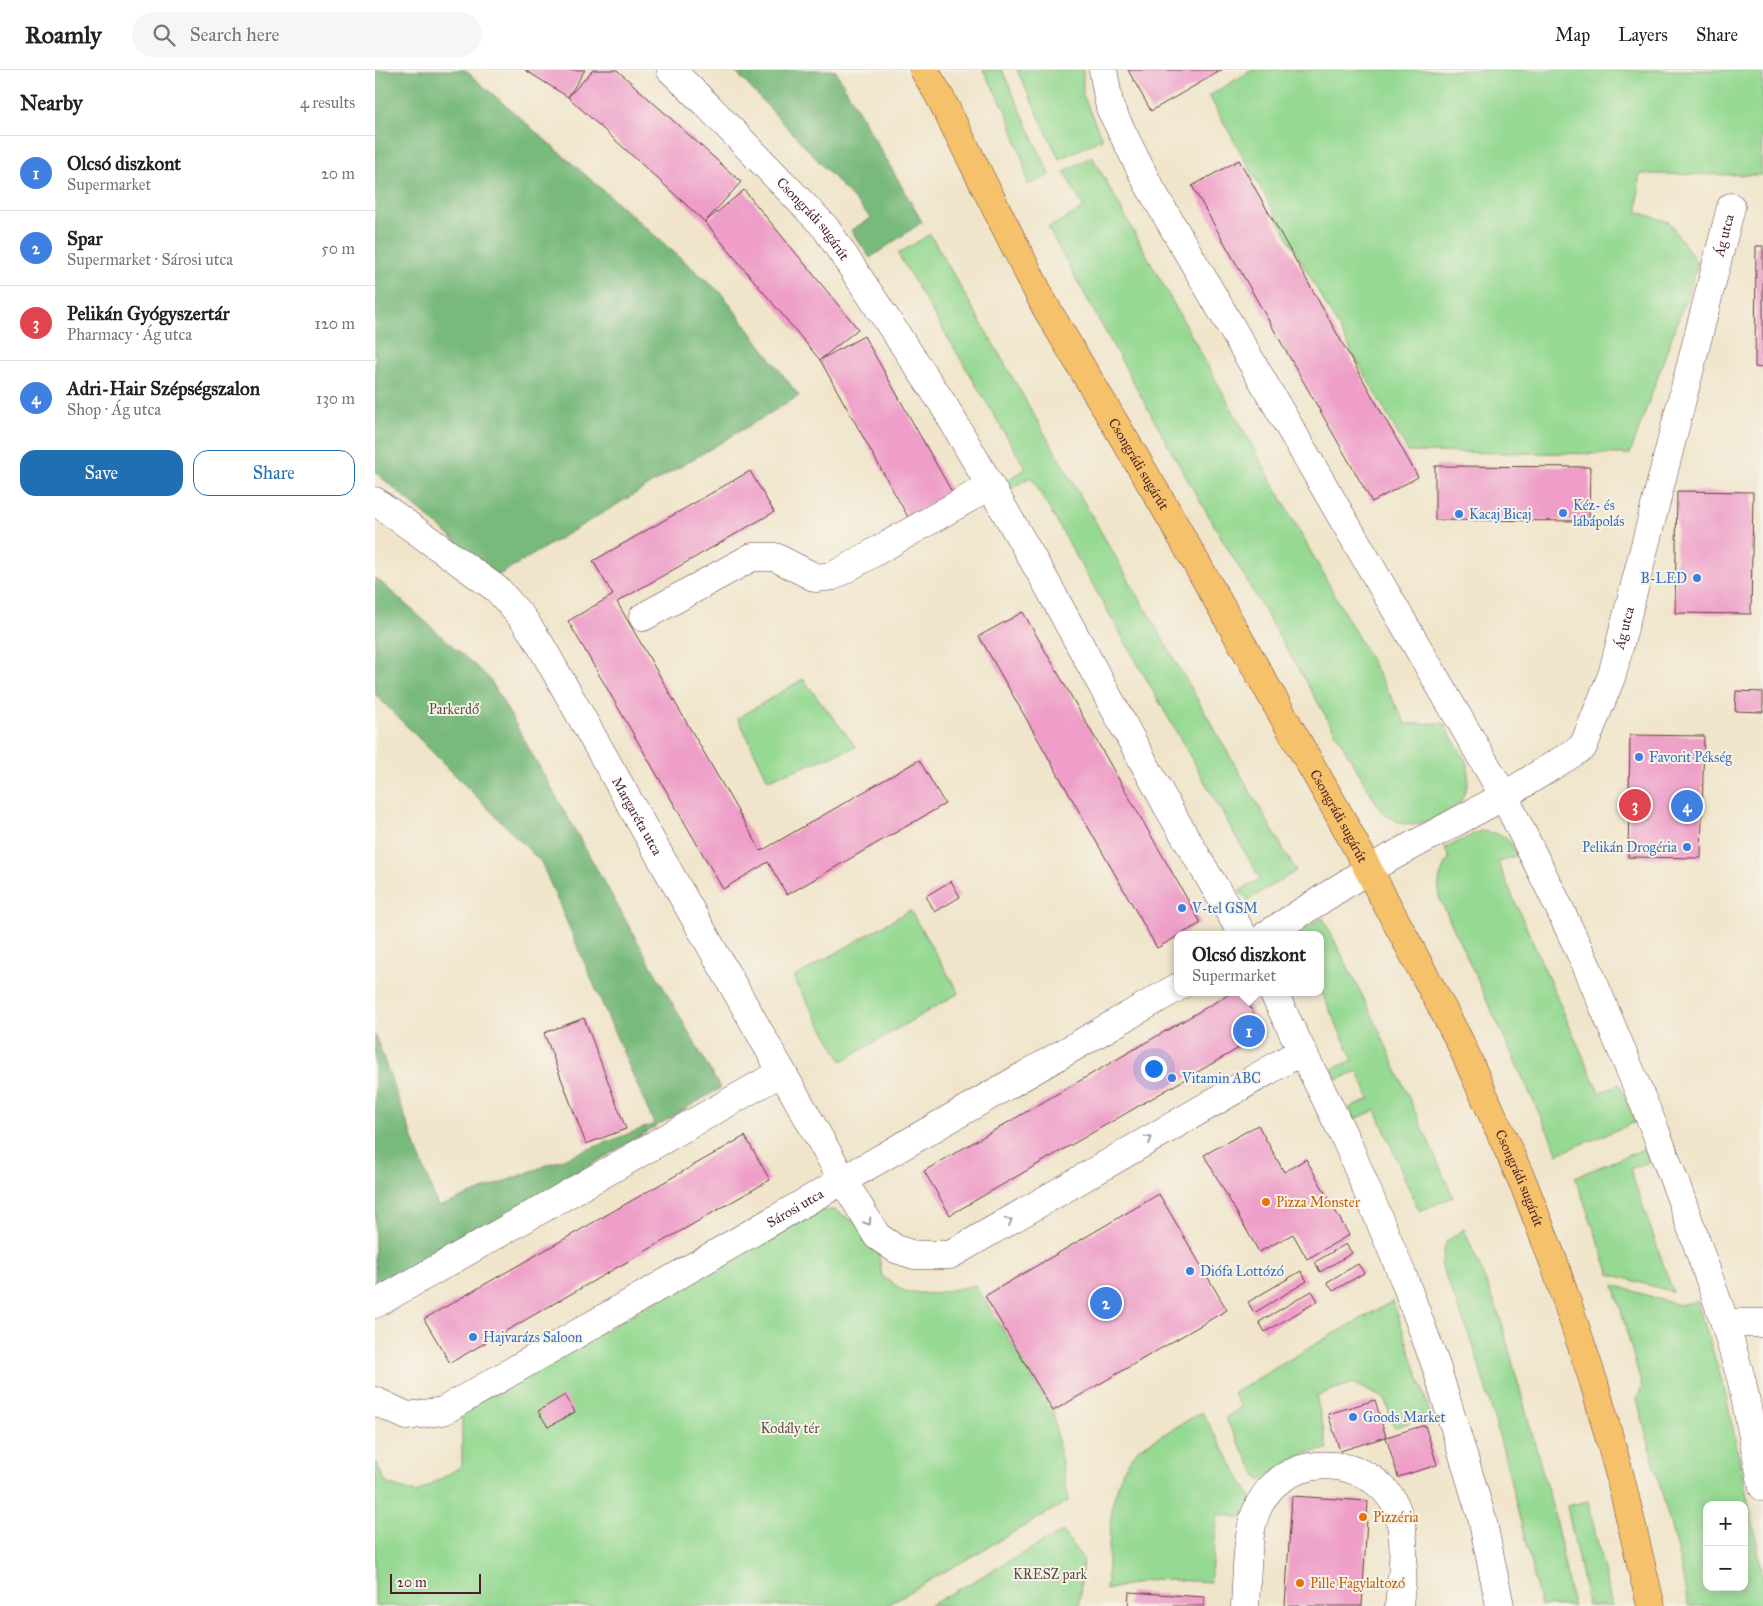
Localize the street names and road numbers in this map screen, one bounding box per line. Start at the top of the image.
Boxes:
street label: Csongrádi sugárút [773,174,853,263]
street label: Ág utca [1708,212,1737,259]
street label: Csongrádi sugárút [1105,415,1173,513]
street label: Ág utca [1608,605,1638,652]
street label: Csongrádi sugárút [1307,766,1372,865]
street label: Margaréta utca [608,774,666,858]
street label: Csongrádi sugárút [1492,1127,1548,1229]
street label: Sárosi utca [764,1185,826,1231]

